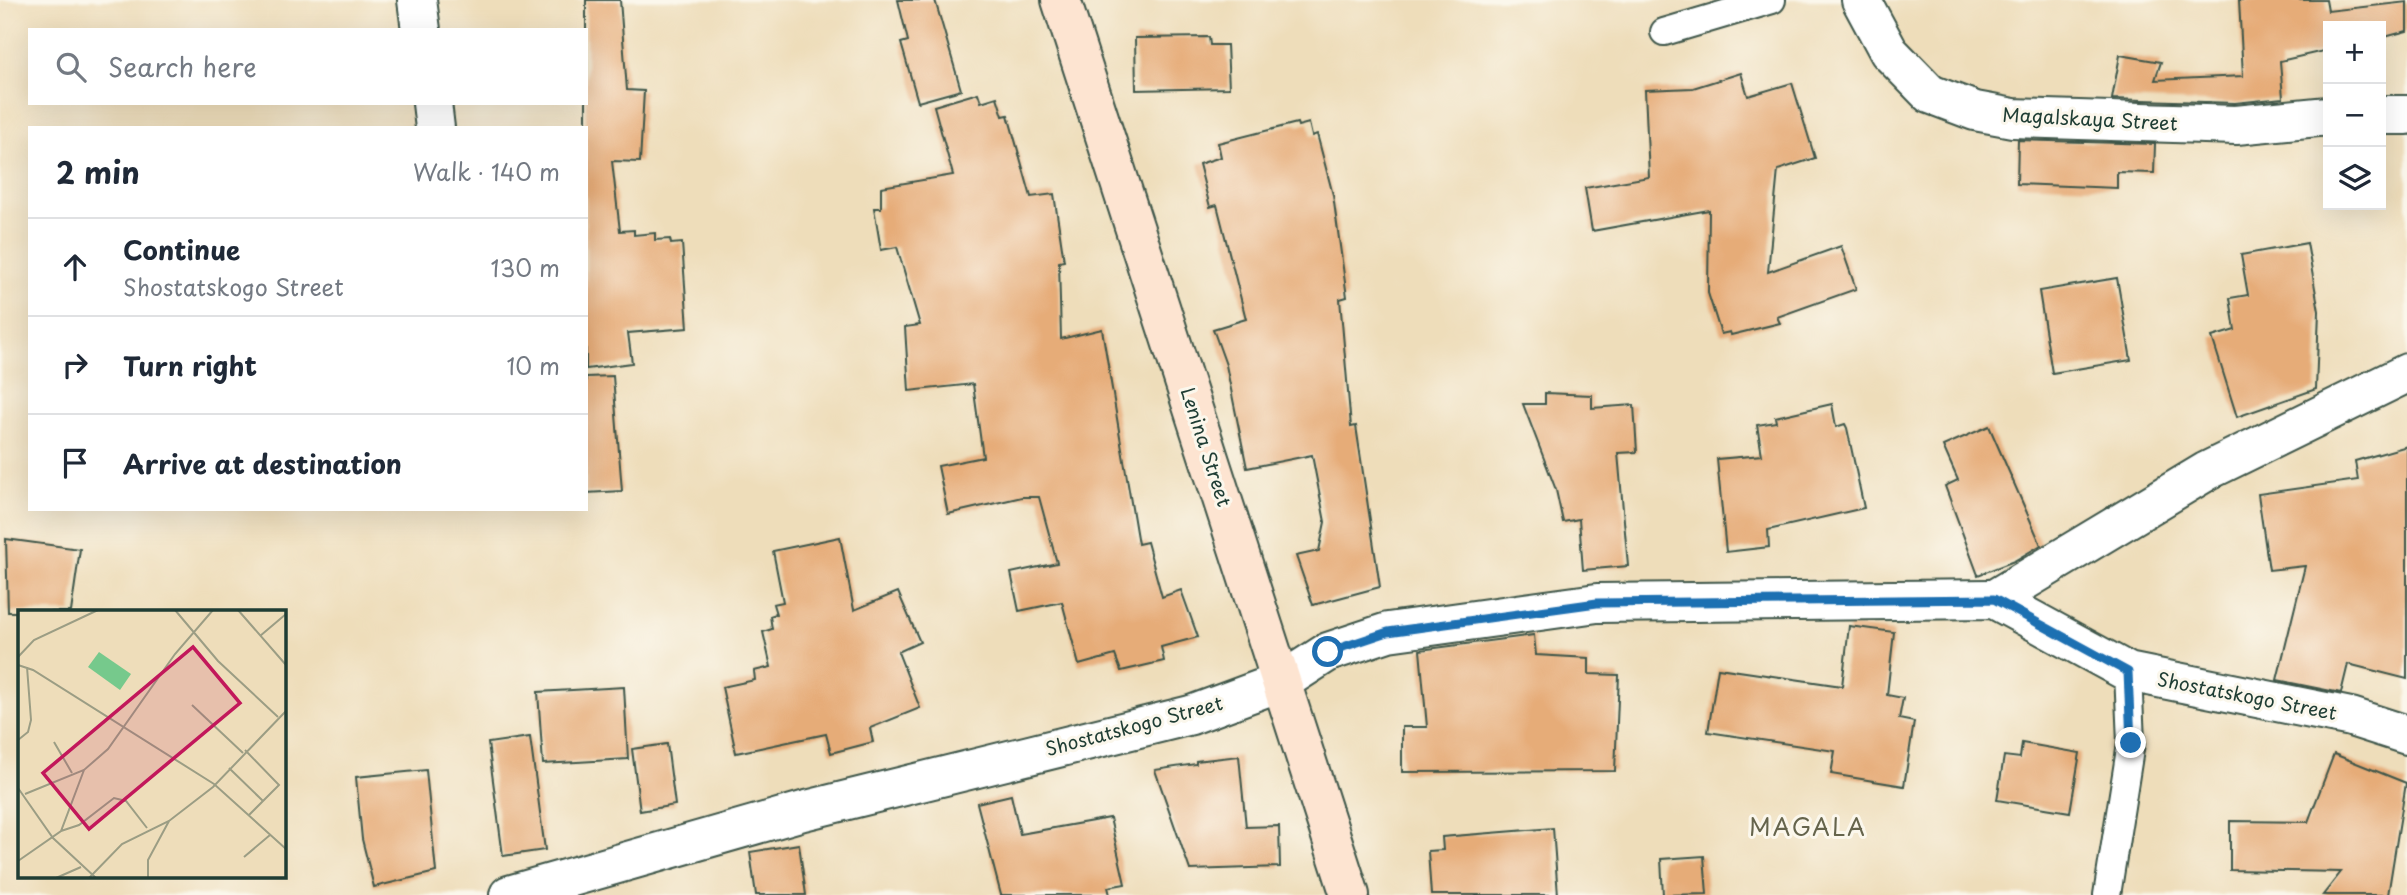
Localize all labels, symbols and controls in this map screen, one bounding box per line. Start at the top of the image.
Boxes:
map controls [2323,21,2386,210]
button: + [2323,21,2386,84]
search box [28,28,588,105]
text: Search here [108,47,257,86]
icon: search [52,48,90,86]
button: − [2323,84,2386,147]
street label: Magalskaya Street [2002,99,2179,137]
button: layers [2323,147,2386,210]
text: 2 min [56,149,140,194]
text: Walk · 140 m [413,154,560,189]
text: Continue [123,230,240,269]
icon: ahead [56,248,94,286]
text: 130 m [490,250,560,285]
text: Shostatskogo Street [123,269,344,304]
icon: right [56,346,94,384]
text: Turn right [123,346,257,385]
text: 10 m [506,348,560,383]
street label: Lenina Street [1174,383,1239,510]
icon: arrive [56,444,94,482]
text: Arrive at destination [123,444,402,483]
inset map [18,610,285,878]
route start [1312,636,1343,667]
street label: Shostatskogo Street [2155,664,2340,726]
street label: Shostatskogo Street [1042,688,1226,762]
route end [2115,727,2146,758]
district label: MAGALA [1749,809,1867,844]

